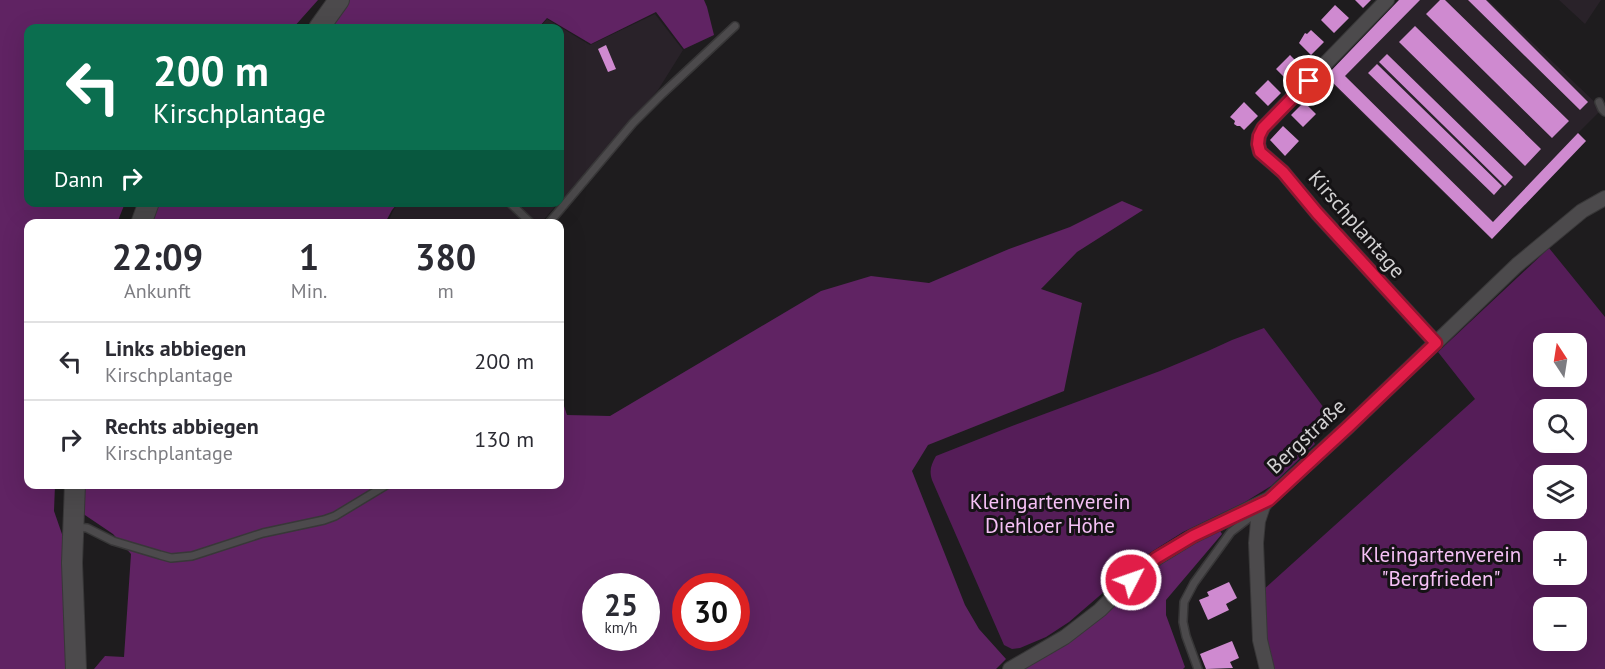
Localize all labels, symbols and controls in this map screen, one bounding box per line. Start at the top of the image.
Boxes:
text: 200 m [153,43,269,98]
icon: left [54,48,132,126]
pin [1283,55,1334,106]
icon: arrive [1292,64,1325,97]
text: Kirschplantage [153,96,326,130]
icon: right [115,162,148,195]
street label: Kirschplantage [1303,164,1411,284]
text: Dann [54,165,103,193]
text: 22:09 [112,233,203,280]
text: 1 [299,233,319,280]
text: 380 [415,233,476,280]
text: Ankunft [124,278,191,304]
text: Min. [291,278,327,304]
text: m [438,278,454,304]
north arrow [1533,333,1587,387]
map controls [1533,333,1587,651]
text: Links abbiegen [105,334,246,362]
icon: left [54,345,87,378]
text: 200 m [474,347,534,375]
text: Kirschplantage [105,362,233,388]
street label: Bergstraße [1261,393,1351,479]
button: search [1533,399,1587,453]
text: Rechts abbiegen [105,412,259,440]
icon: right [54,423,87,456]
text: 130 m [474,425,534,453]
text: Kirschplantage [105,440,233,466]
button: layers [1533,465,1587,519]
park label: Kleingartenverein Diehloer Höhe [970,488,1130,539]
button: + [1533,531,1587,585]
park label: Kleingartenverein "Bergfrieden" [1361,541,1521,592]
position arrow [1099,548,1163,612]
speed limit sign: 30 [672,573,750,651]
text: 25 [604,585,638,624]
button: − [1533,597,1587,651]
text: km/h [605,618,637,637]

